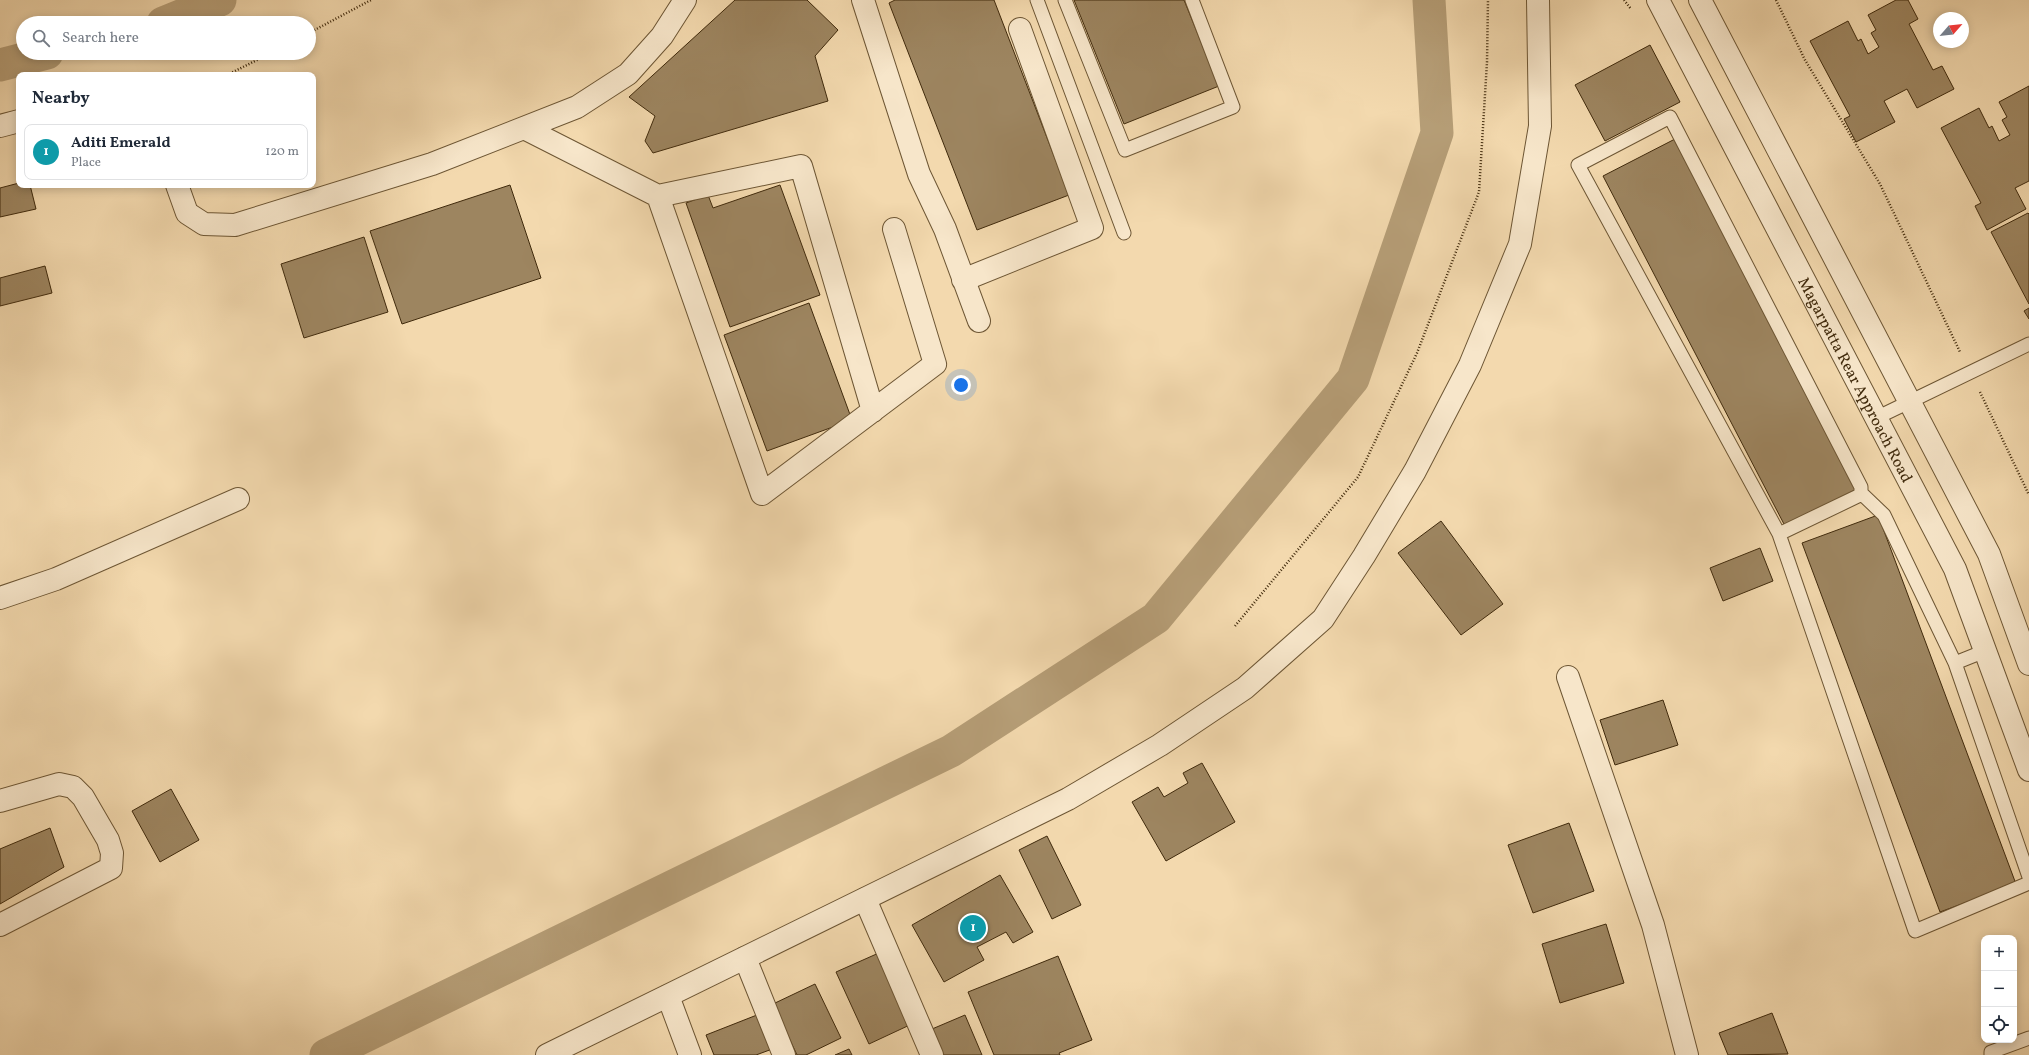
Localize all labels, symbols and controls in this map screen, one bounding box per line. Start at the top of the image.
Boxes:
north arrow [1933,12,1969,48]
search box [16,16,316,60]
icon: search [30,27,52,49]
text: Search here [62,28,139,49]
text: Nearby [32,87,90,110]
text: Aditi Emerald [71,133,171,154]
text: 1 [43,143,49,161]
text: 120 m [265,143,299,161]
text: Place [71,154,101,172]
street label: Magarpatta Rear Approach Road [1792,274,1917,487]
your location [951,375,971,395]
pin: 1 [960,913,986,943]
map controls [1981,935,2017,1043]
button: + [1981,935,2017,971]
button: − [1981,971,2017,1007]
button: locate [1981,1007,2017,1043]

